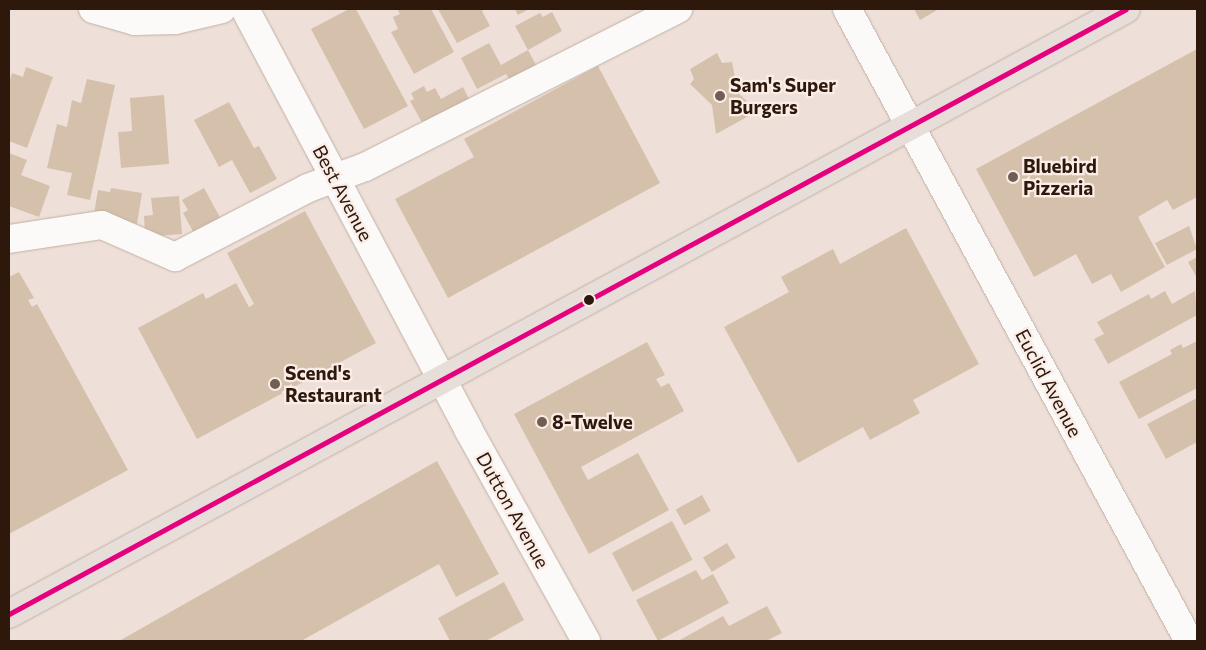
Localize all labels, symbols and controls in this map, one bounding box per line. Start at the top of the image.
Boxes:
place label: Sam's Super Burgers [730,74,836,118]
marker: Sam's Super Burgers [714,90,726,102]
street label: Best Avenue [308,141,378,245]
place label: Bluebird Pizzeria [1023,155,1097,199]
marker: Bluebird Pizzeria [1007,171,1019,183]
unlabelled marker [584,295,594,305]
street label: Euclid Avenue [1011,325,1087,441]
place label: Scend's Restaurant [285,362,382,406]
marker: Scend's Restaurant [269,378,281,390]
place label: 8-Twelve [552,411,633,433]
marker: 8-Twelve [536,416,548,428]
street label: Dutton Avenue [472,448,554,572]

